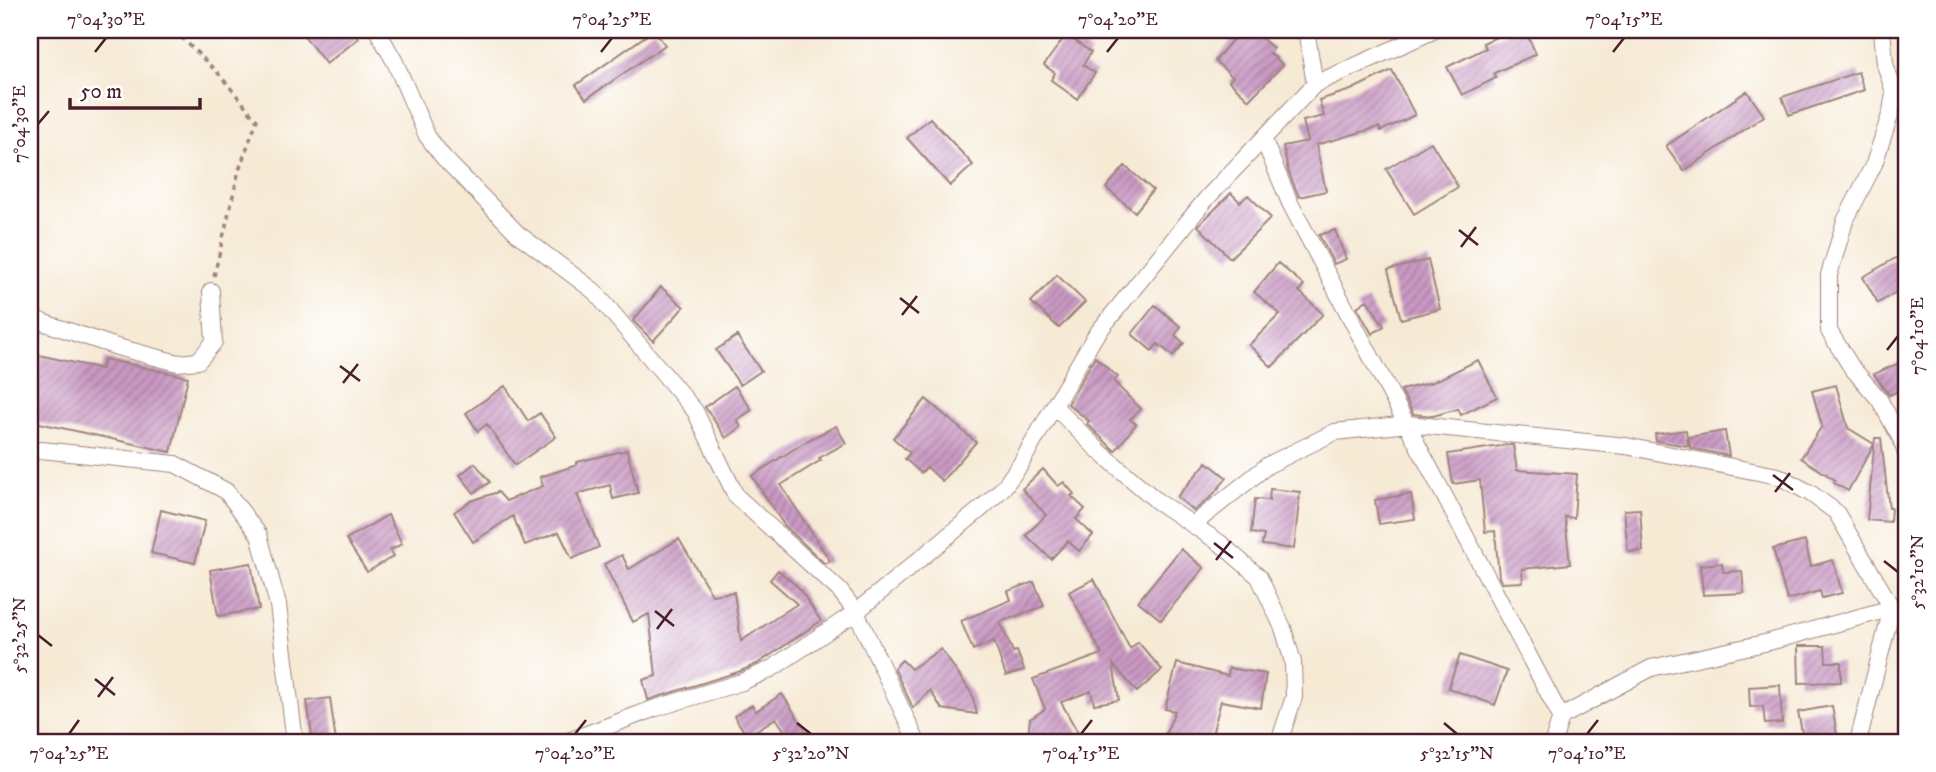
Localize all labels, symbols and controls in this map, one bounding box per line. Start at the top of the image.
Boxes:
text: 7°04'30"E [67,9,145,31]
text: 7°04'25"E [572,9,652,31]
text: 7°04'20"E [1078,9,1158,31]
text: 7°04'15"E [1586,9,1663,31]
scale bar [70,66,200,110]
text: 50 m [80,79,122,105]
text: 7°04'30"E [9,85,31,163]
text: 7°04'10"E [1907,297,1929,375]
text: 5°32'10"N [1907,534,1929,609]
text: 5°32'25"N [9,597,31,673]
text: 7°04'25"E [29,743,109,765]
text: 7°04'20"E [535,743,615,765]
text: 5°32'20"N [772,743,850,765]
text: 7°04'15"E [1043,743,1120,765]
text: 5°32'15"N [1420,743,1494,765]
text: 7°04'10"E [1548,743,1626,765]

